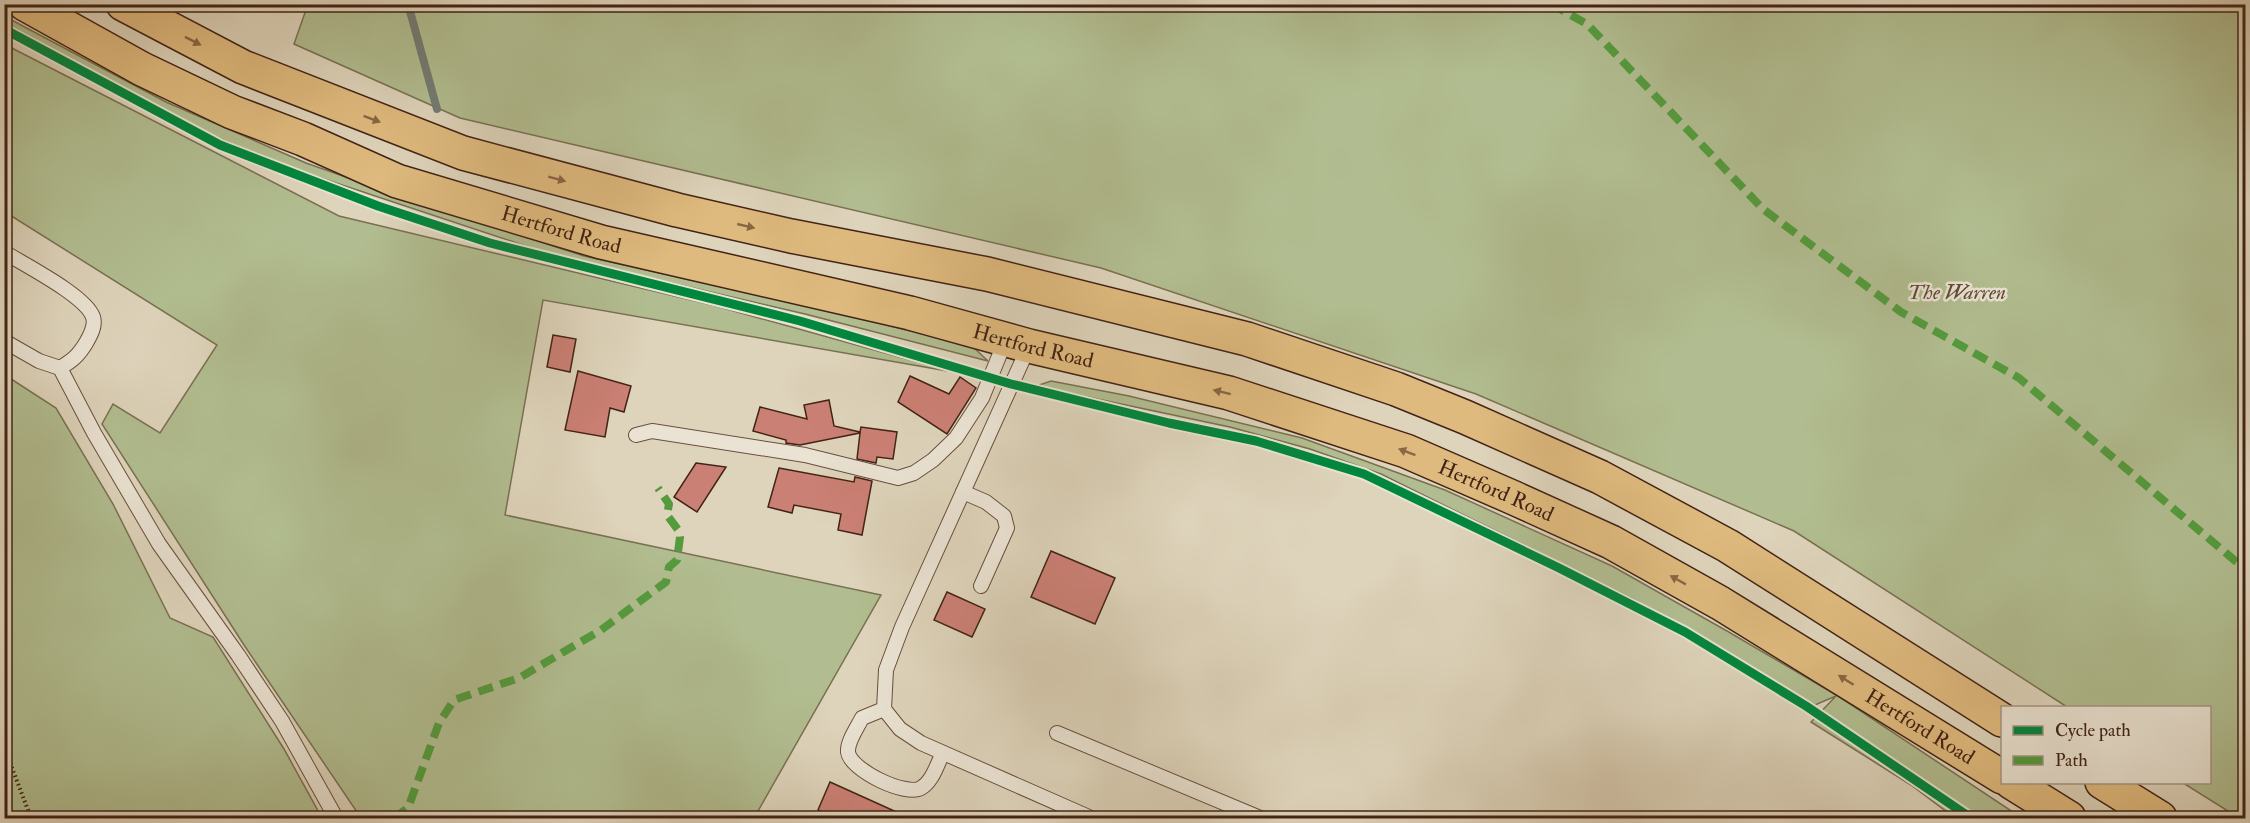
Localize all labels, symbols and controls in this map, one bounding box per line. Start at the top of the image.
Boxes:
one-way arrow [184,36,202,46]
one-way arrow [363,114,381,124]
one-way arrow [548,175,566,184]
street label: Hertford Road [498,199,625,260]
one-way arrow [737,222,756,231]
park label: The Warren [1908,279,2006,306]
street label: Hertford Road [970,318,1097,374]
one-way arrow [1213,386,1231,396]
one-way arrow [1398,447,1416,457]
street label: Hertford Road [1434,453,1559,528]
one-way arrow [1669,575,1686,585]
one-way arrow [1838,674,1854,685]
street label: Hertford Road [1860,683,1980,771]
legend [2001,706,2211,784]
text: Cycle path [2055,719,2131,742]
text: Path [2055,749,2088,772]

